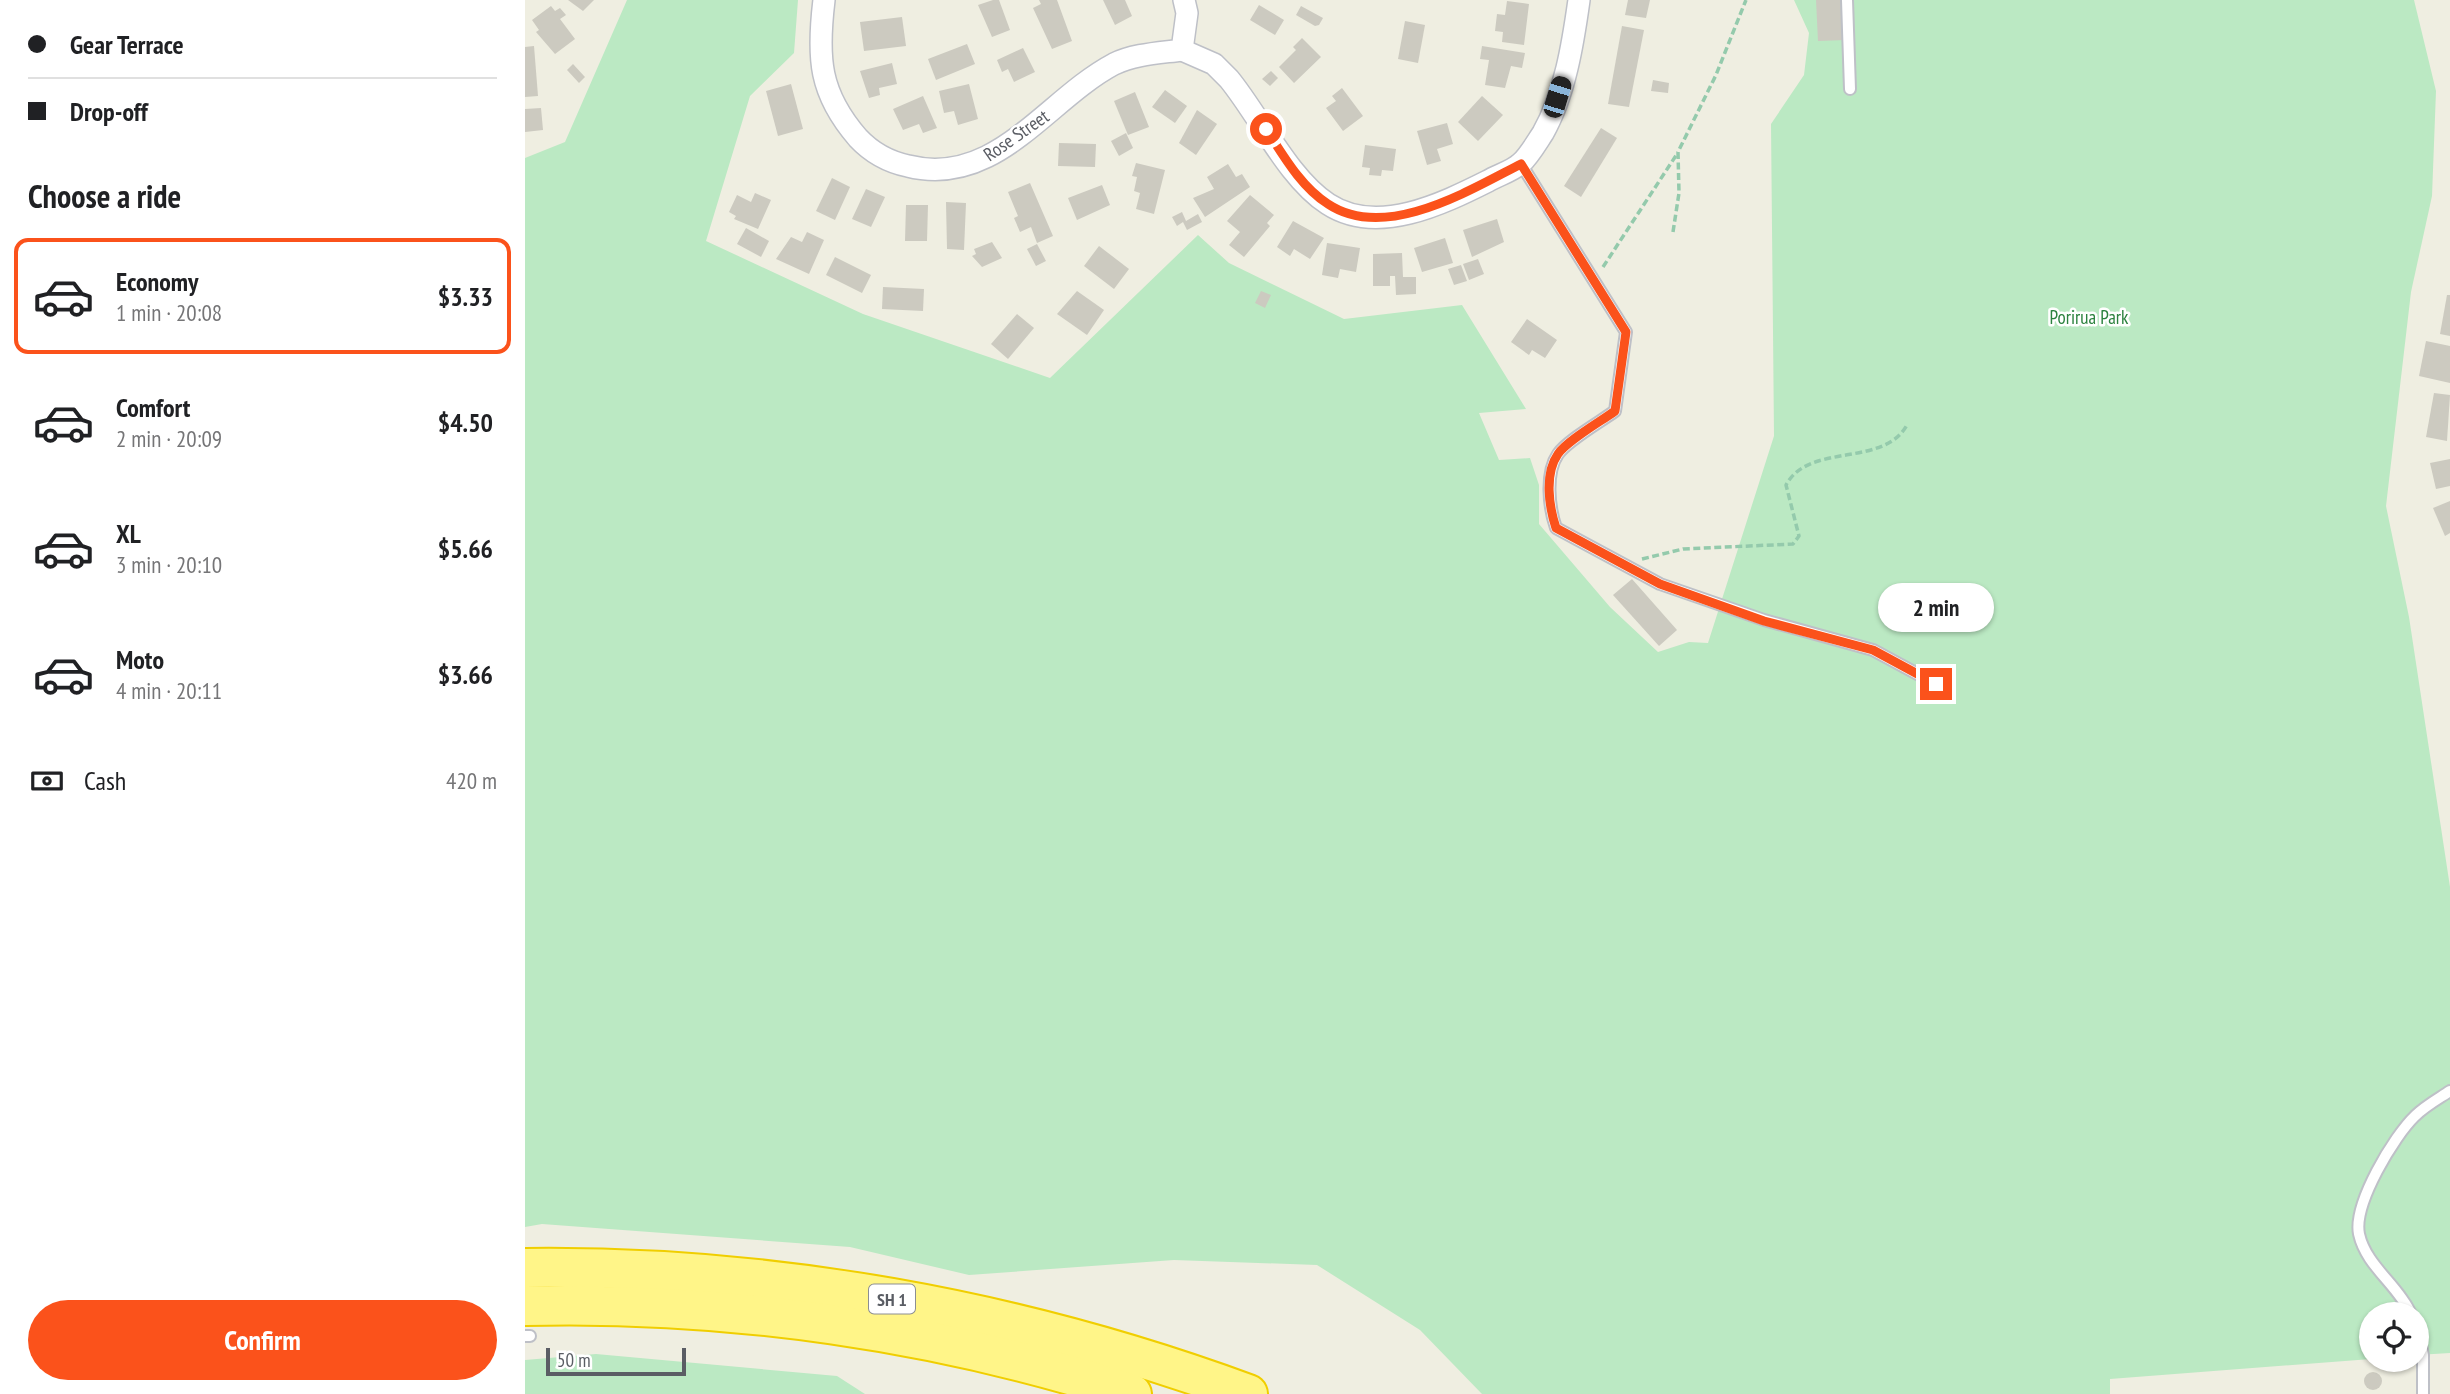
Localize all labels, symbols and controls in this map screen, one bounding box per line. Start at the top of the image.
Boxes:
text: Gear Terrace [70,28,184,61]
car [1541,74,1574,120]
text: Drop-off [70,95,148,128]
street label: Rose Street [979,103,1054,166]
route start [1250,113,1282,145]
text: Choose a ride [28,175,181,217]
icon: car [32,265,95,328]
text: Economy [116,265,198,298]
text: $3.33 [438,280,493,313]
text: 1 min · 20:08 [116,298,222,327]
park label: Porirua Park [2050,305,2129,329]
icon: car [32,391,95,454]
text: Comfort [116,391,190,424]
text: $4.50 [438,406,493,439]
text: 2 min · 20:09 [116,424,222,453]
icon: car [32,517,95,580]
text: XL [116,517,141,550]
text: $5.66 [438,532,493,565]
text: 3 min · 20:10 [116,550,222,579]
callout: 2 min [1878,582,1994,632]
text: 2 min [1913,593,1959,622]
icon: car [32,643,95,706]
text: Moto [116,643,164,676]
text: $3.66 [438,658,493,691]
route end [1920,668,1952,700]
text: 4 min · 20:11 [116,676,222,705]
icon: cash [28,762,66,800]
text: Cash [84,764,126,797]
text: 420 m [446,766,497,795]
road number: SH 1 [869,1284,915,1314]
button: Confirm [28,1300,497,1380]
map controls [2359,1302,2429,1372]
button: locate [2359,1302,2429,1372]
scale bar [546,1345,686,1377]
text: 50 m [557,1348,591,1372]

